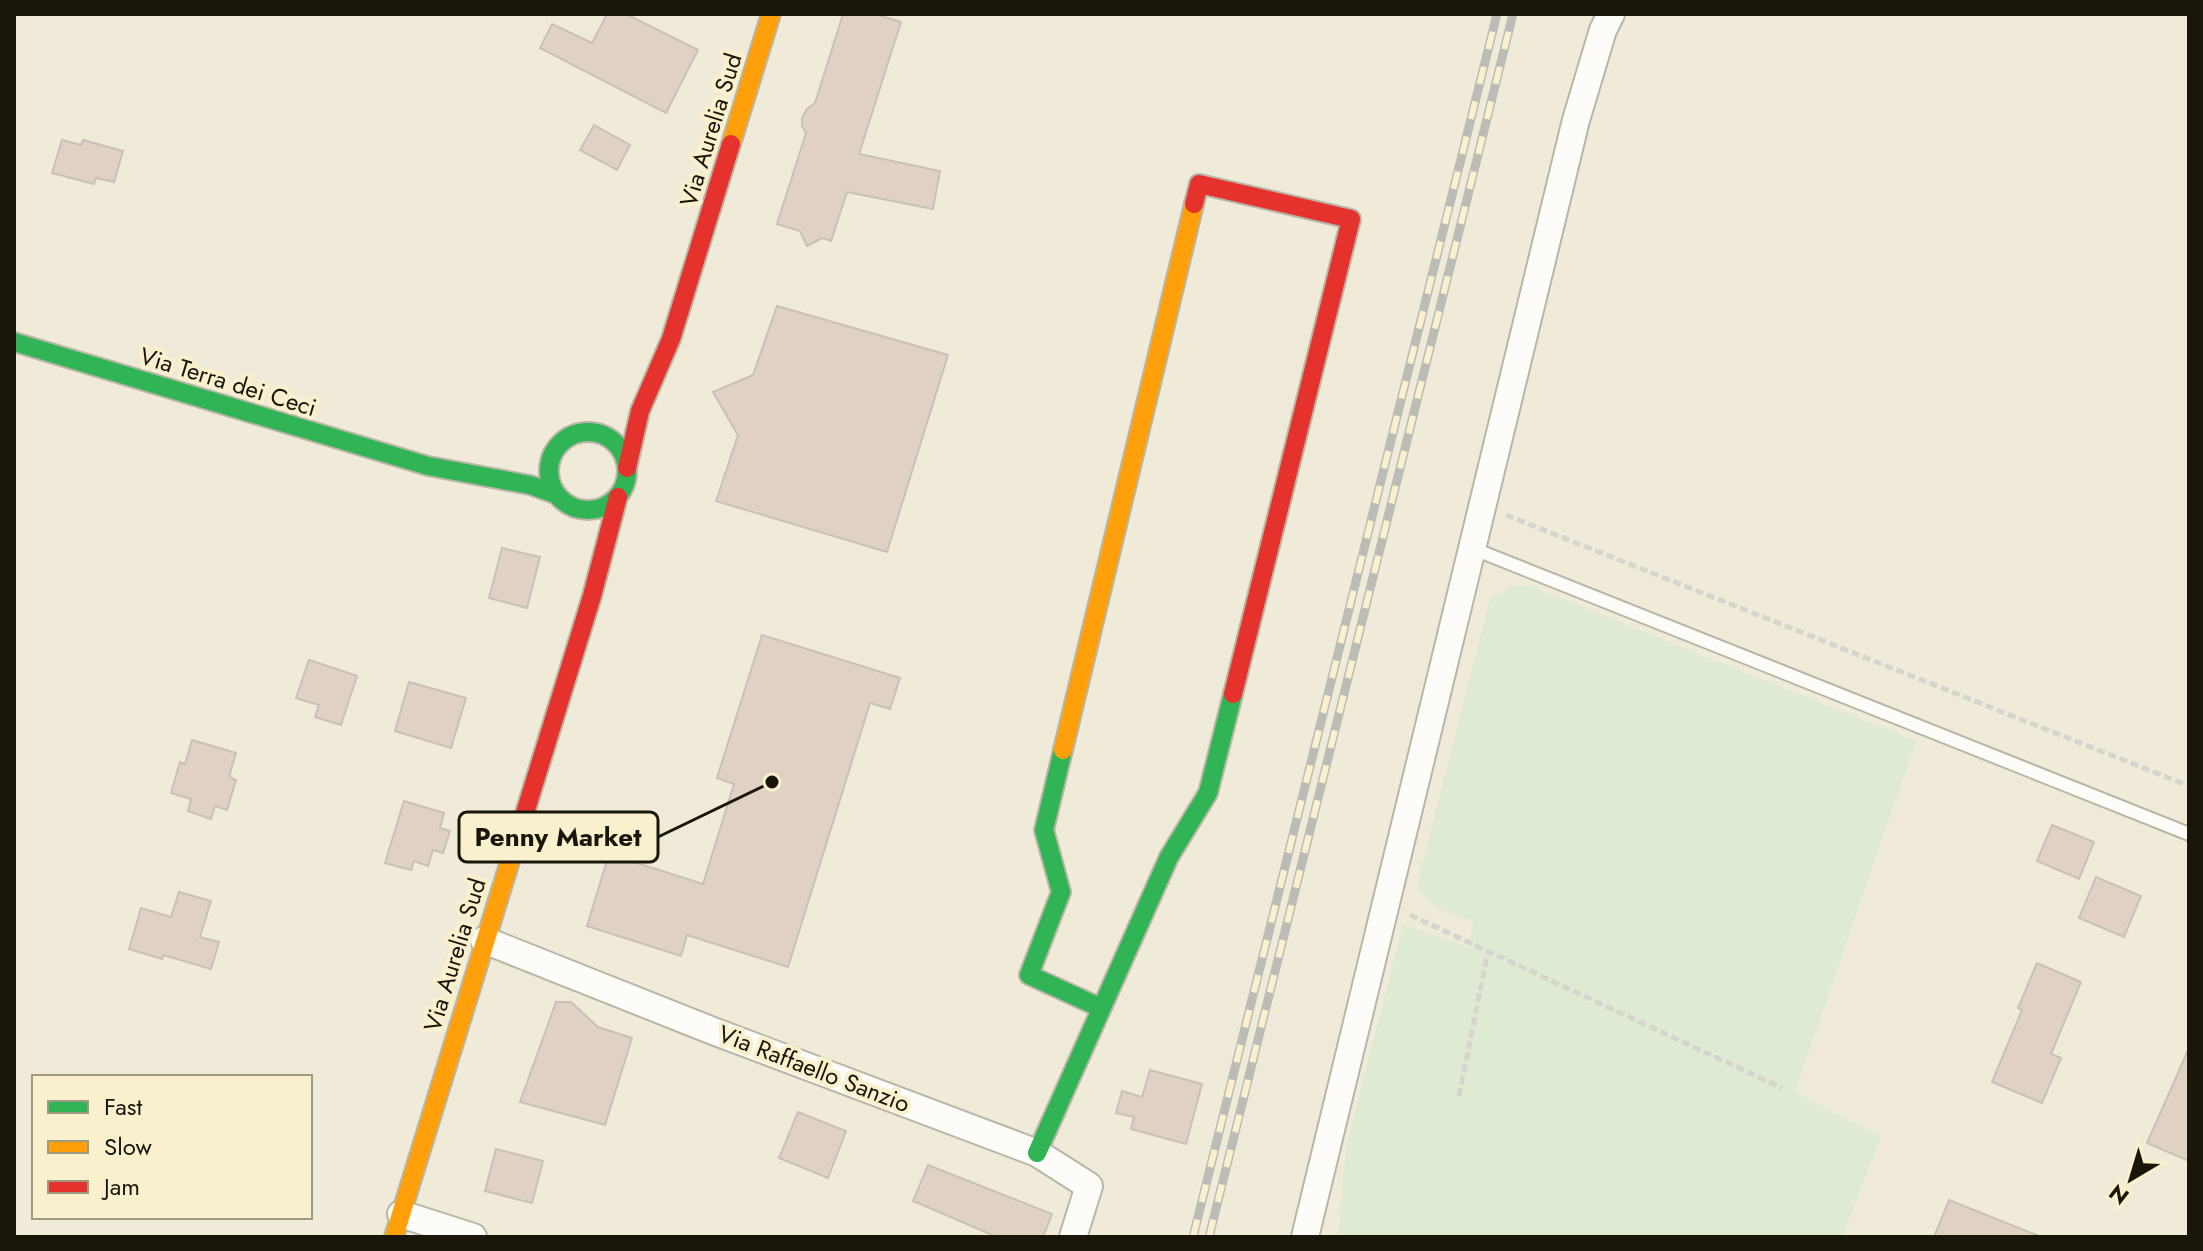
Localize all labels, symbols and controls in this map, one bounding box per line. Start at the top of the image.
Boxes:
street label: Via Aurelia Sud [671,49,750,211]
street label: Via Terra dei Ceci [135,338,321,425]
callout: Penny Market [459,812,658,862]
text: Penny Market [474,818,642,856]
street label: Via Aurelia Sud [415,874,494,1036]
street label: Via Raffaello Sanzio [713,1016,915,1121]
legend [32,1075,312,1219]
text: Fast [104,1089,142,1124]
text: Slow [104,1129,152,1164]
north arrow [2091,1139,2171,1219]
text: Jam [101,1169,140,1204]
text: N [2102,1177,2135,1213]

